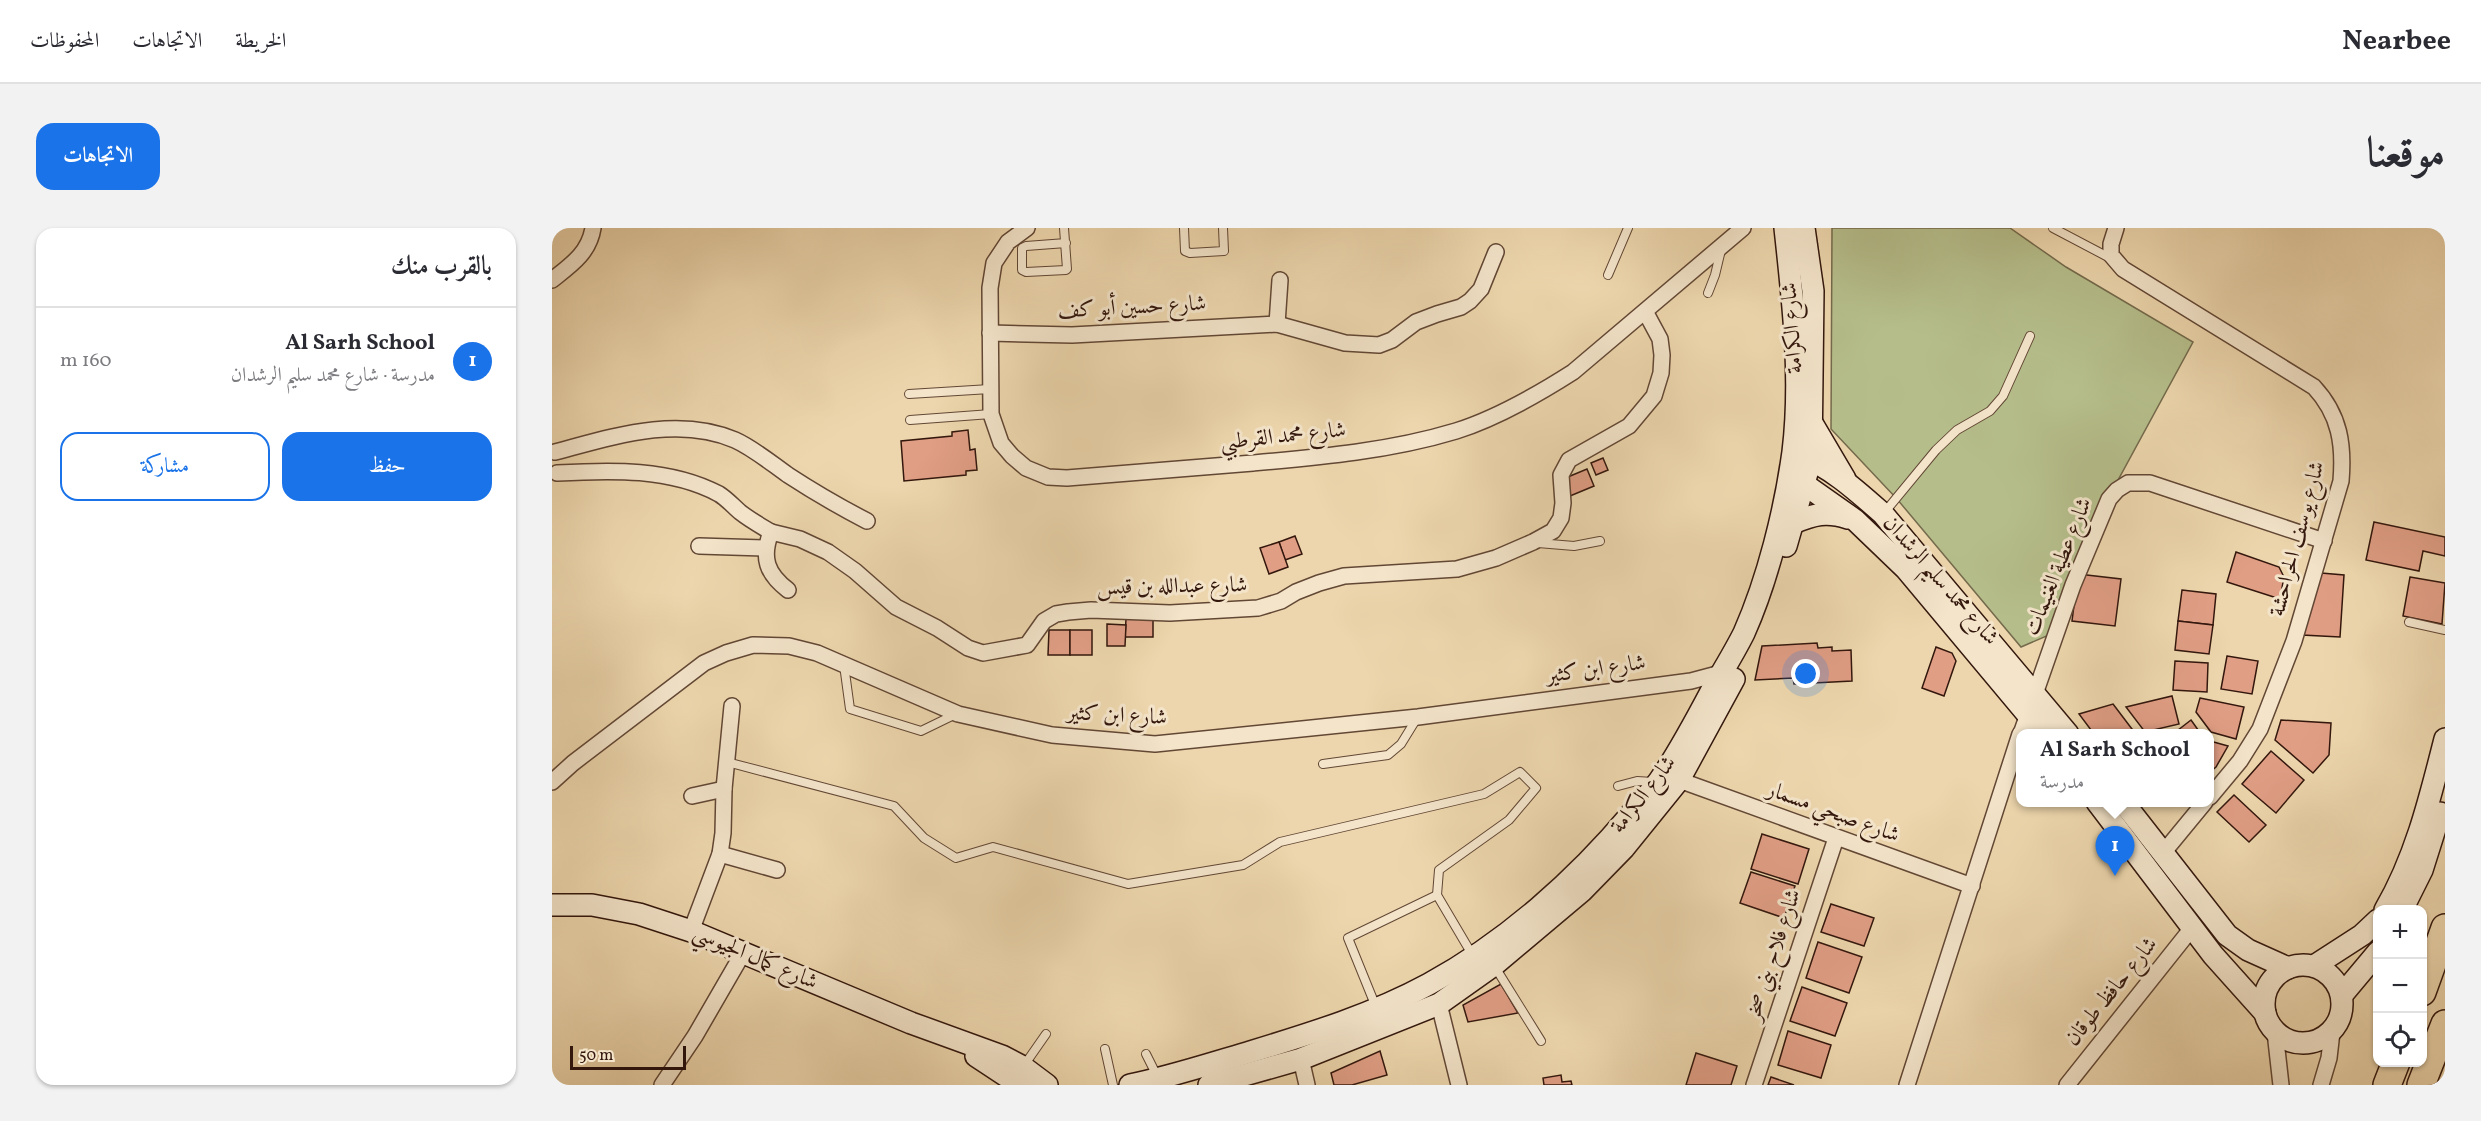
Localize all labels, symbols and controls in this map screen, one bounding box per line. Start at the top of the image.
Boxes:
text: Nearbee [2342,22,2451,61]
text: المحفوظات [30,27,99,56]
text: الاتجاهات [132,27,202,56]
text: الخريطة [235,27,286,56]
button: الاتجاهات [36,123,160,190]
text: موقعنا [2367,126,2445,185]
text: بالقرب منك [391,249,492,285]
street label: شارع الكرامة [1774,281,1813,375]
street label: شارع حسين أبو كف [1057,287,1207,328]
text: Al Sarh School [285,328,435,359]
text: 160 m [60,347,112,375]
text: 1 [468,347,477,375]
text: مدرسة · شارع محمد سليم الرشدان [231,362,435,390]
street label: شارع محمد القرطبي [1219,415,1348,462]
button: مشاركة [60,432,270,501]
button: حفظ [282,432,492,501]
street label: شارع يوسف الحراحشة [2262,458,2335,620]
street label: شارع عطية الغنيمات [2017,493,2102,641]
street label: شارع محمد سليم الرشدان [1872,509,2005,655]
street label: شارع عبدالله بن قيس [1096,570,1248,605]
street label: شارع ابن كثير [1542,648,1648,694]
your location [1791,659,1820,688]
street label: شارع ابن كثير [1064,698,1168,735]
popup [2016,729,2214,807]
text: Al Sarh School [2040,735,2190,766]
street label: شارع الكرامة [1604,749,1685,841]
text: مدرسة [2040,769,2084,797]
street label: شارع صبحي مسمار [1759,774,1904,854]
pin: 1 [2096,826,2134,876]
street label: شارع فلاح بني صخر [1738,885,1812,1027]
map controls [2373,905,2427,1067]
button: + [2373,905,2427,959]
street label: شارع كمال الجيوسي [687,918,822,1001]
street label: شارع حافظ طوقان [2058,931,2167,1054]
button: − [2373,959,2427,1013]
button: locate [2373,1013,2427,1067]
scale bar [570,1043,686,1070]
text: 50 m [579,1045,613,1067]

